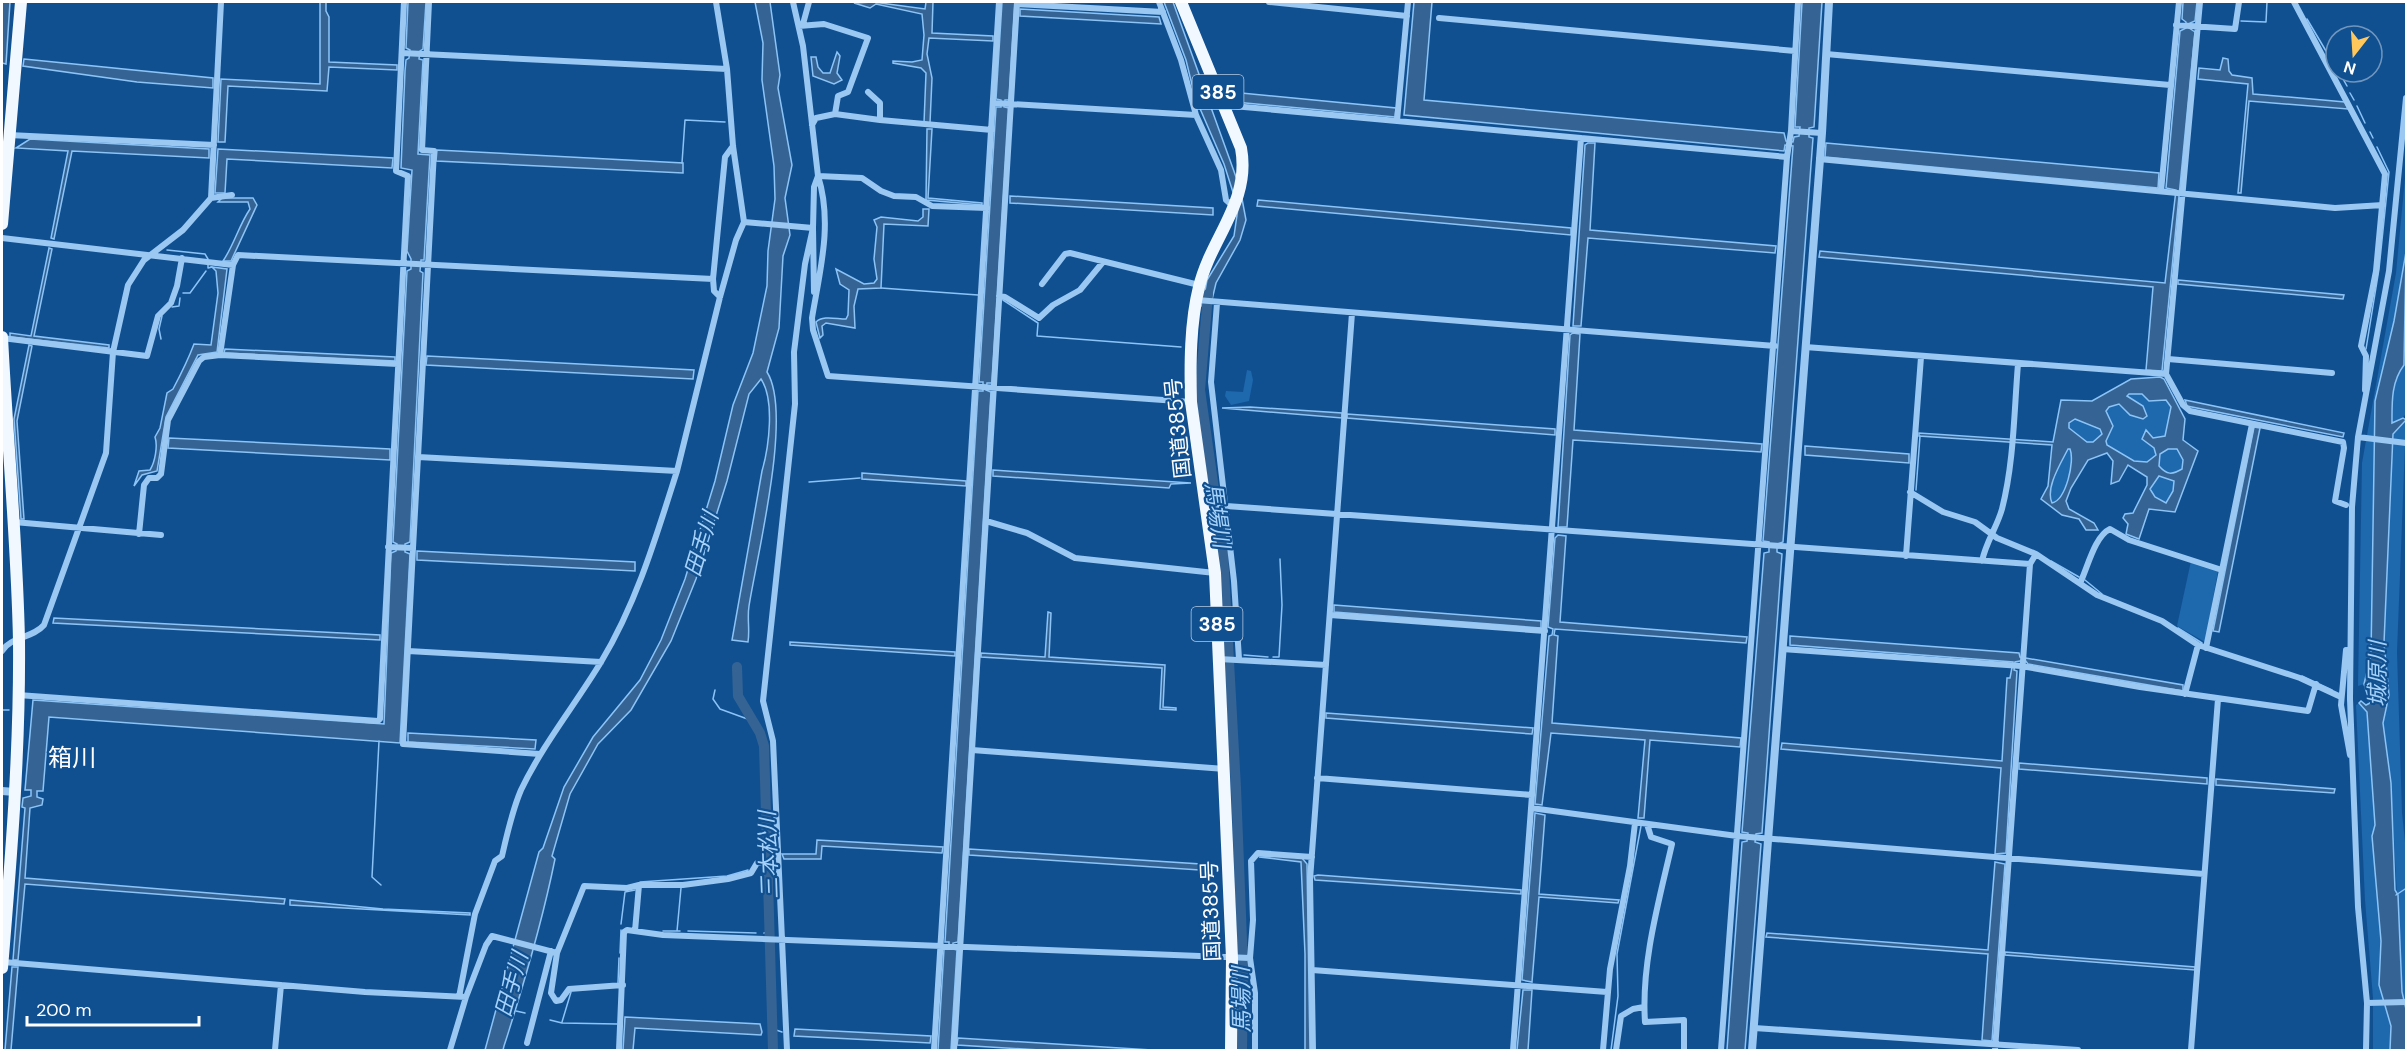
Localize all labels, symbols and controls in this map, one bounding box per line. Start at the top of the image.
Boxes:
north arrow [2324,24,2384,84]
text: N [2341,56,2358,80]
road number: 385 [1192,75,1244,109]
street label: 国道385号 [1159,376,1197,480]
water label: 馬場川 [1199,480,1237,552]
water label: 田手川 [678,506,726,580]
road number: 385 [1192,607,1242,641]
water label: 城原川 [2363,639,2392,707]
district label: 箱川 [48,742,96,773]
water label: 三本松川 [752,809,785,899]
street label: 国道385号 [1195,860,1227,962]
water label: 田手川 [488,947,535,1020]
water label: 馬場川 [1226,965,1257,1033]
scale bar [27,989,200,1027]
text: 200 m [36,998,92,1022]

